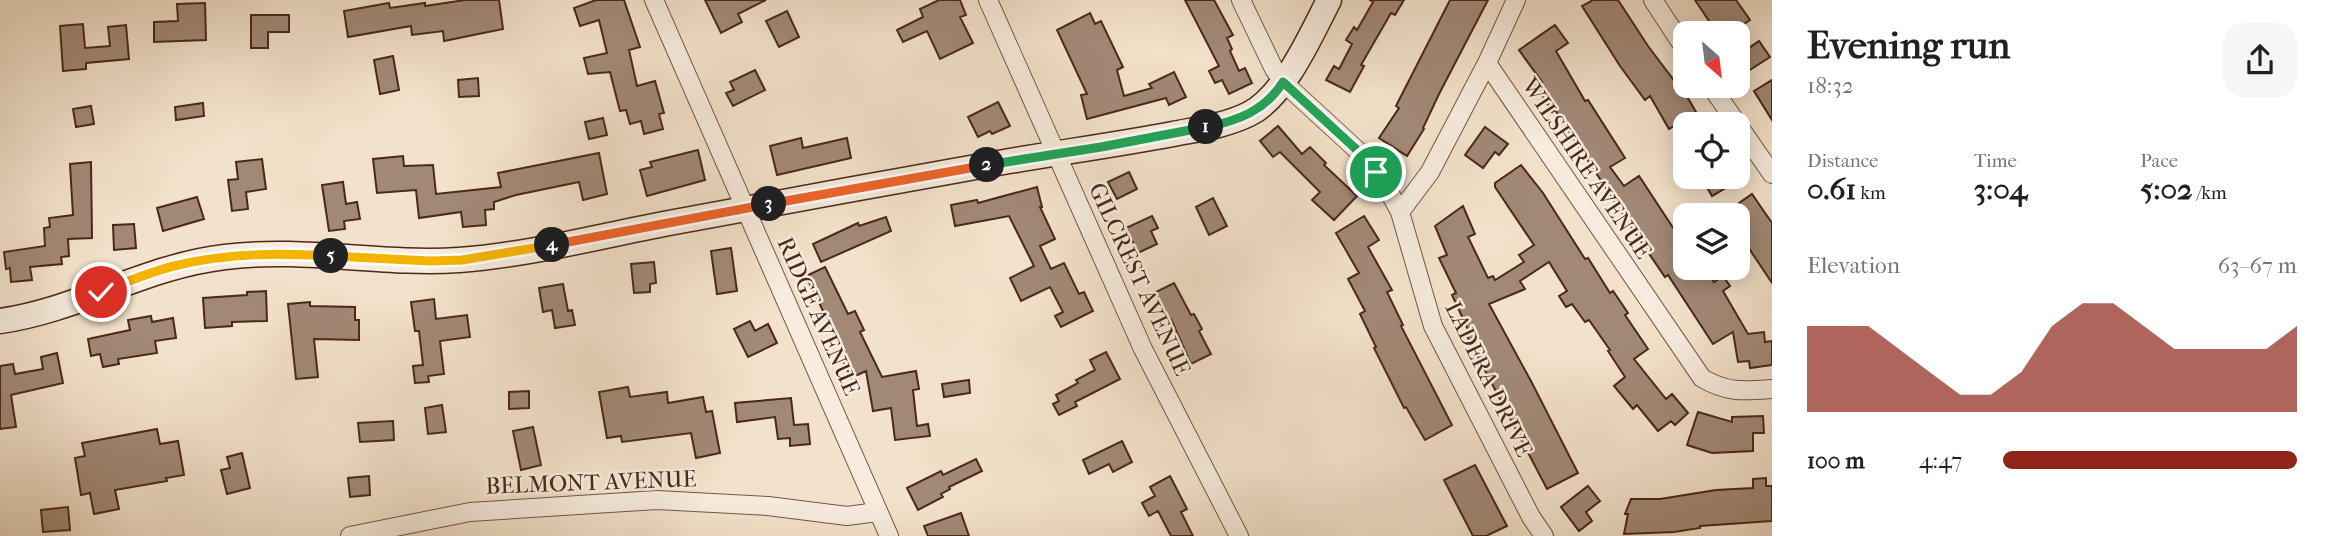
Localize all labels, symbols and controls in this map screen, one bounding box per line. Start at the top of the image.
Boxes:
north arrow [1673,21,1750,98]
map controls [1673,21,1750,280]
text: Evening run [1807,23,2010,68]
button: share [2223,23,2297,97]
street label: WILSHIRE AVENUE [1516,72,1657,264]
text: 18:32 [1807,72,1854,99]
pin: 1 [1188,110,1224,144]
button: locate [1673,112,1750,189]
text: 1 [1202,115,1209,137]
pin [1346,142,1406,202]
pin: 2 [970,148,1004,182]
text: Distance [1807,150,1878,172]
text: Time [1974,150,2017,172]
text: Pace [2140,150,2178,172]
text: 2 [982,153,991,175]
icon: arrive [1357,153,1395,191]
text: 0.61 [1807,172,1856,207]
text: 3:04 [1974,172,2027,207]
text: 5:02 [2140,172,2193,207]
street label: GILCREST AVENUE [1083,179,1196,380]
text: km [1856,182,1886,204]
text: /km [2193,182,2227,204]
pin: 3 [752,186,786,222]
text: 3 [765,192,772,214]
button: layers [1673,203,1750,280]
pin: 4 [534,228,570,262]
text: 4 [546,233,557,255]
street label: RIDGE AVENUE [772,233,866,400]
pin: 5 [314,238,348,274]
text: 5 [326,244,335,266]
text: Elevation [1807,252,1900,279]
text: 63–67 m [2218,252,2297,279]
pin [71,262,131,322]
icon: check [82,273,120,311]
street label: LADERA DRIVE [1439,297,1538,461]
text: 100 m [1807,447,1865,474]
text: 4:47 [1919,447,1962,474]
street label: BELMONT AVENUE [485,465,697,500]

